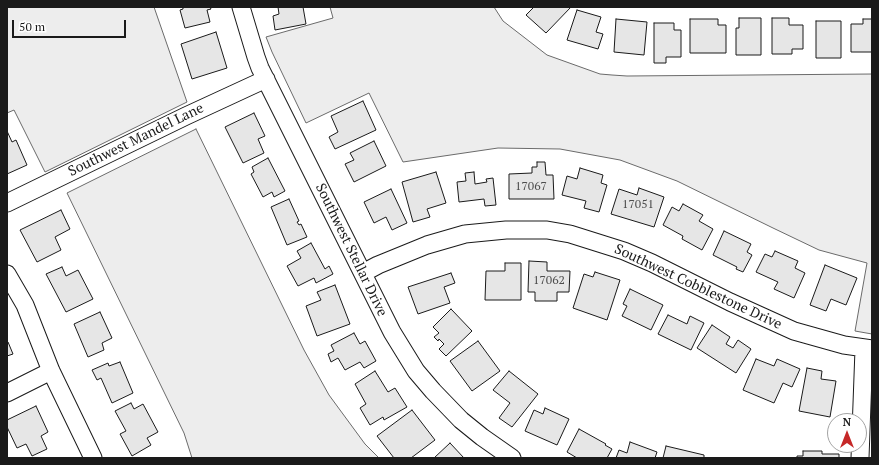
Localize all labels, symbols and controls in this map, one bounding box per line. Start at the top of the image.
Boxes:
scale bar [14,12,128,38]
text: 50 m [19,19,45,34]
street label: Southwest Mandel Lane [66,100,206,180]
house number: 17067 [515,180,547,194]
street label: Southwest Stellar Drive [311,181,391,319]
house number: 17051 [622,198,654,212]
street label: Southwest Cobblestone Drive [612,241,784,333]
house number: 17062 [533,274,565,288]
north arrow [827,413,867,453]
text: N [843,415,851,429]

